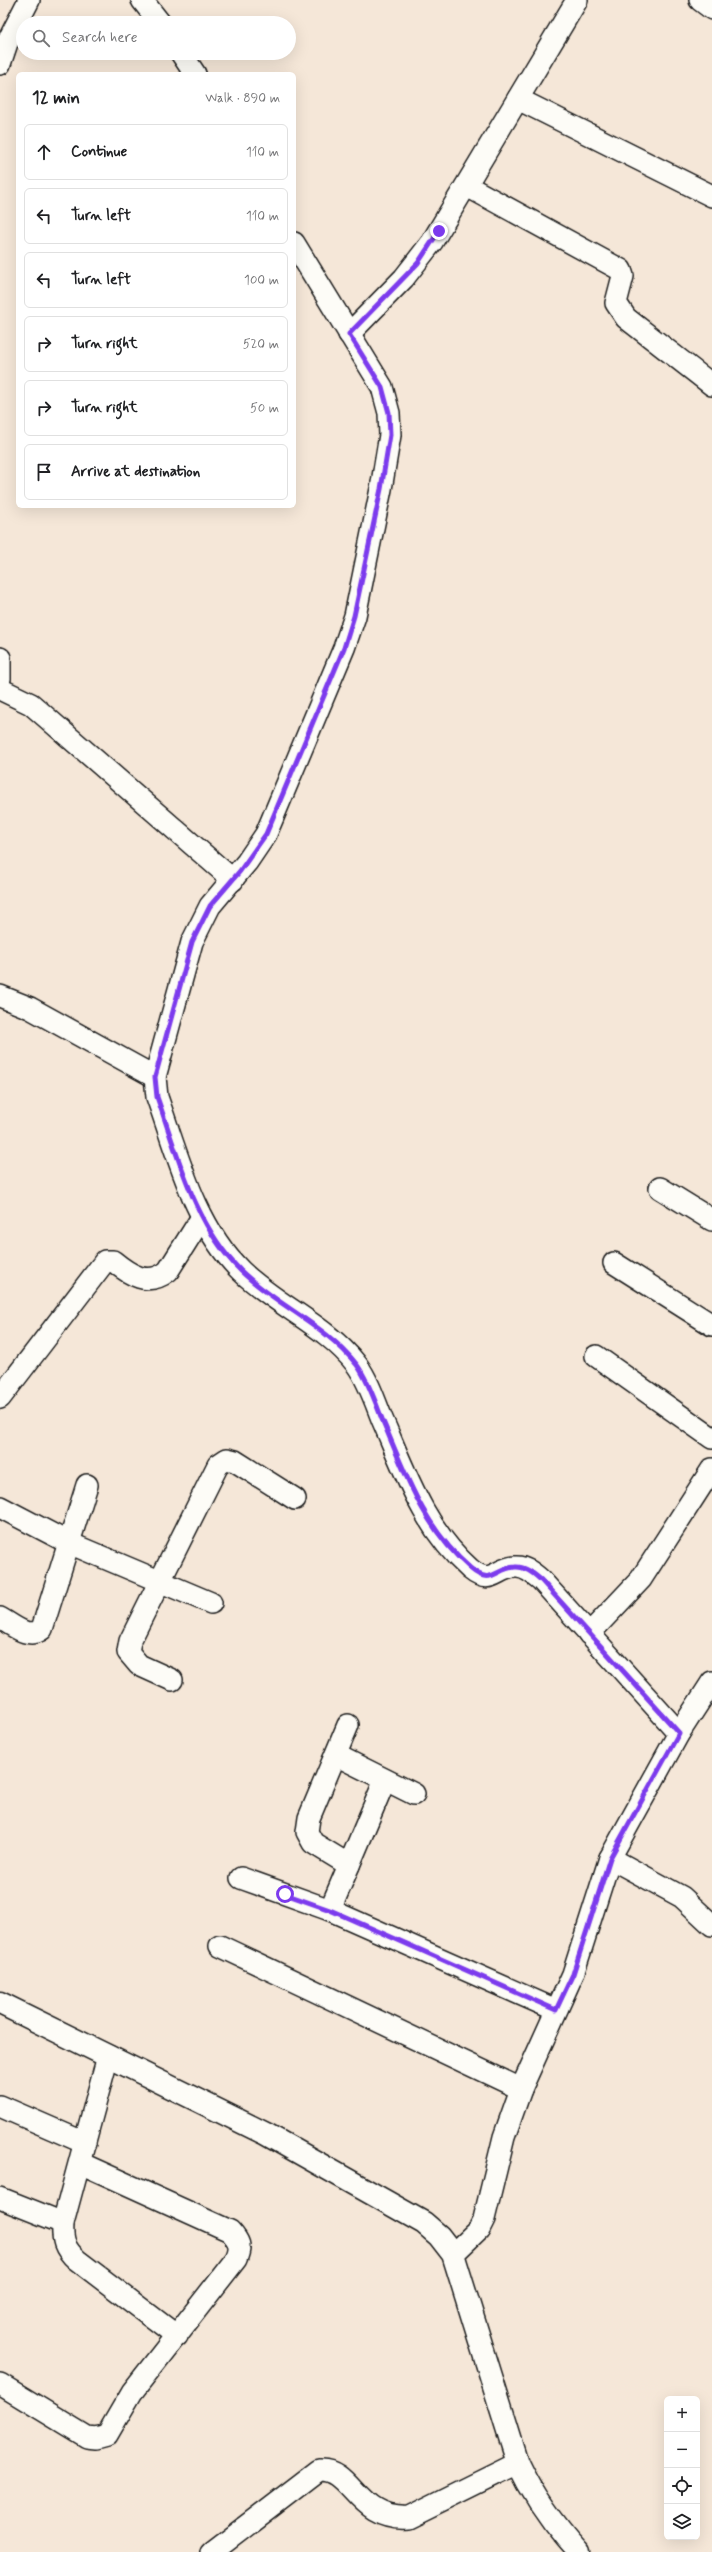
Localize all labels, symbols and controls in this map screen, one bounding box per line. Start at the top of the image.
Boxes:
search box [16,16,296,60]
icon: search [30,27,52,49]
text: Search here [62,28,138,48]
text: 12 min [32,87,80,109]
text: Walk · 890 m [205,90,280,107]
icon: ahead [33,141,55,163]
text: Continue [71,142,127,162]
text: 110 m [246,144,279,161]
icon: left [33,205,55,227]
text: Turn left [71,206,131,226]
text: 110 m [246,208,279,225]
route end [430,222,448,240]
icon: left [33,269,55,291]
text: Turn left [71,270,131,290]
text: 100 m [244,272,279,289]
icon: right [33,333,55,355]
text: Turn right [71,334,138,354]
text: 520 m [243,336,279,353]
icon: right [33,397,55,419]
text: Turn right [71,398,138,418]
text: 50 m [250,400,279,417]
icon: arrive [33,461,55,483]
text: Arrive at destination [71,462,200,482]
route start [276,1885,294,1903]
map controls [664,2396,700,2540]
button: + [664,2396,700,2432]
button: − [664,2432,700,2468]
button: locate [664,2468,700,2504]
button: layers [664,2504,700,2540]

